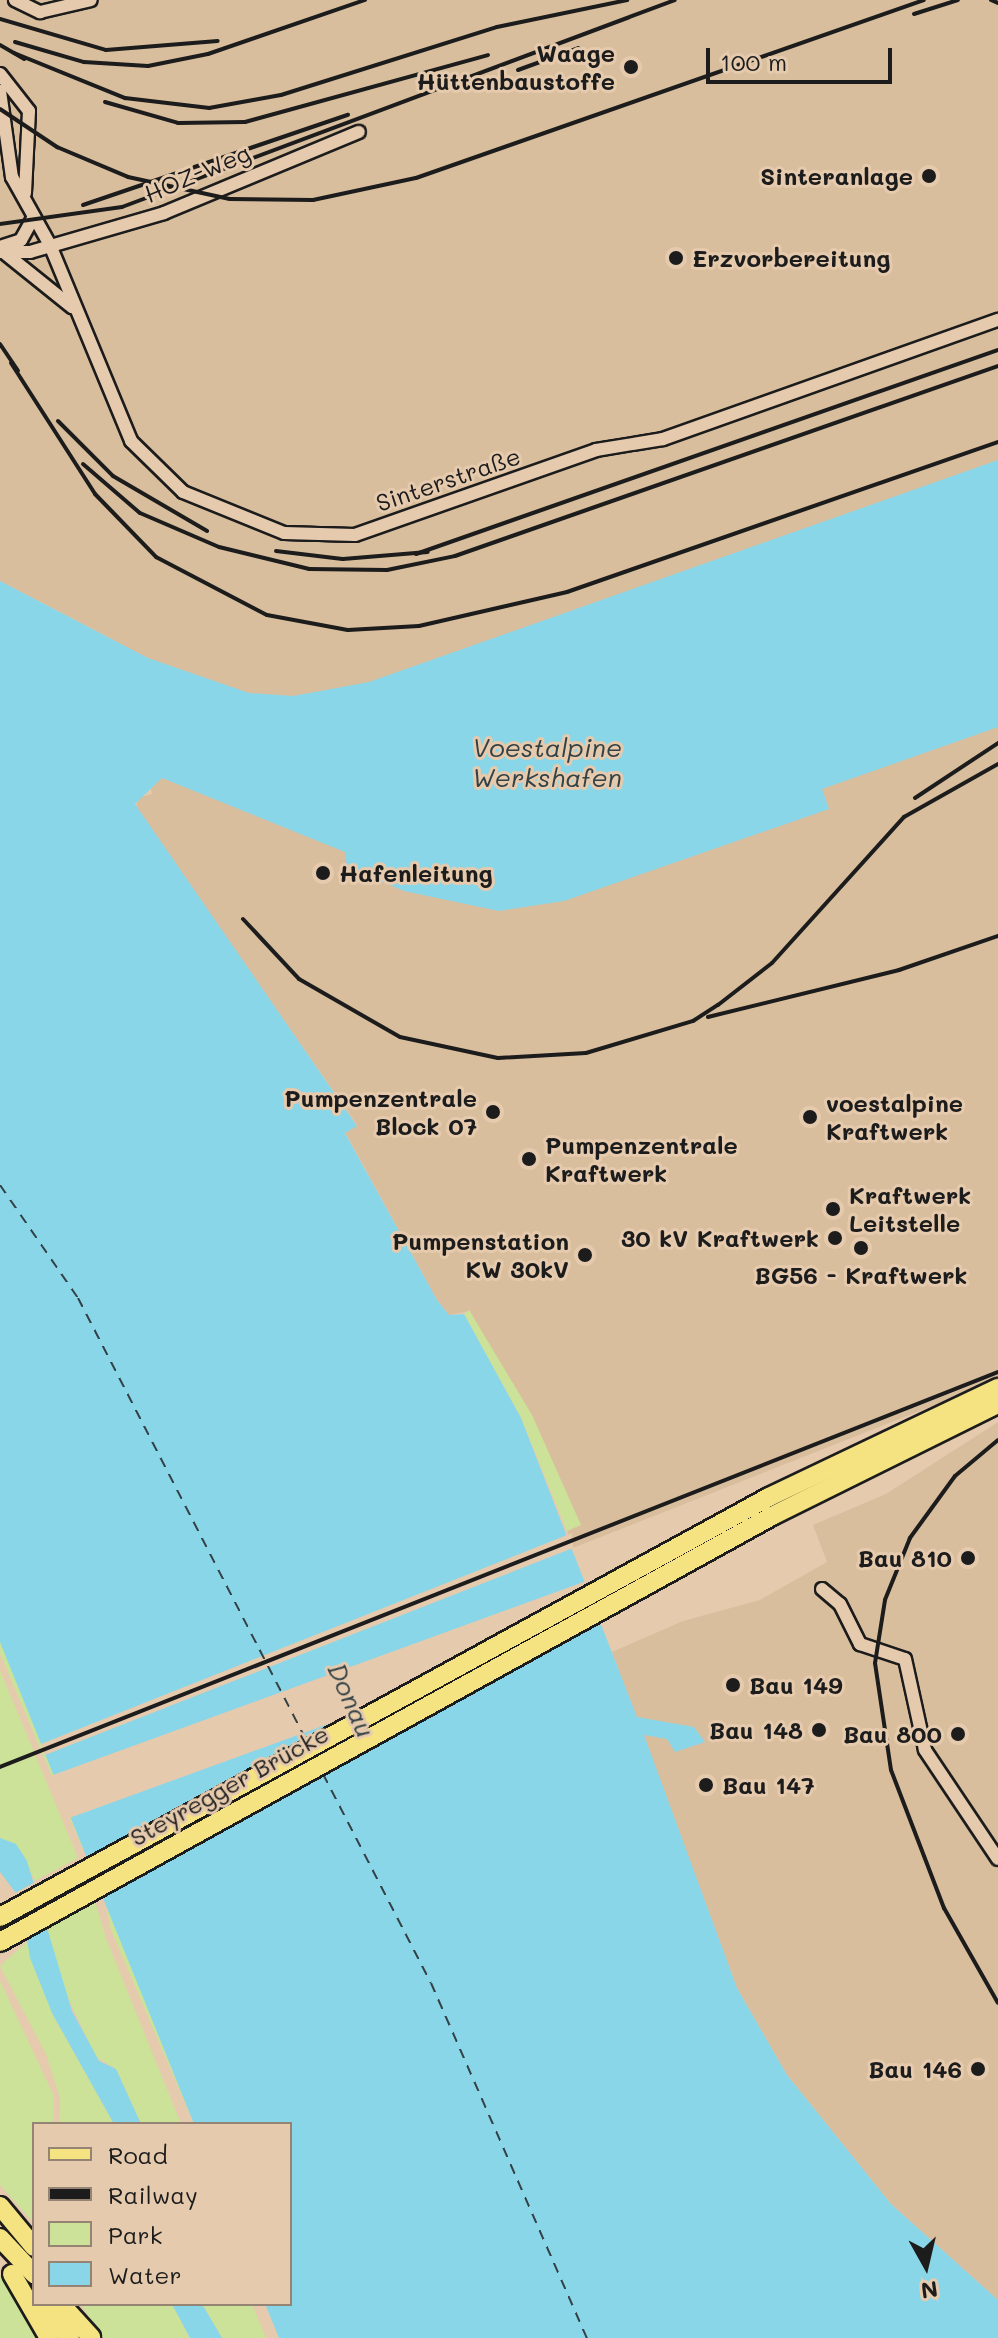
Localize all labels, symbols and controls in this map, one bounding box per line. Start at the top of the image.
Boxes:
scale bar [710,32,896,82]
place label: Waage Hüttenbaustoffe [417,39,615,95]
text: 100 m [720,46,787,77]
marker: Waage Hüttenbaustoffe [622,58,640,76]
street label: HOZ-Weg [140,138,254,208]
place label: Sinteranlage [760,162,913,190]
marker: Sinteranlage [920,167,938,185]
place label: Erzvorbereitung [692,244,890,272]
marker: Erzvorbereitung [667,249,685,267]
street label: Sinterstraße [372,441,524,517]
water label: Voestalpine Werkshafen [472,732,622,794]
place label: Hafenleitung [339,859,493,887]
marker: Hafenleitung [314,864,332,882]
place label: Pumpenzentrale Block 07 [284,1084,477,1140]
place label: voestalpine Kraftwerk [826,1089,963,1145]
marker: Pumpenzentrale Block 07 [484,1103,502,1121]
marker: voestalpine Kraftwerk [801,1108,819,1126]
place label: Pumpenzentrale Kraftwerk [545,1131,738,1187]
marker: Pumpenzentrale Kraftwerk [520,1150,538,1168]
place label: Kraftwerk Leitstelle [849,1181,971,1237]
marker: Kraftwerk Leitstelle [824,1200,842,1218]
place label: 30 kV Kraftwerk [621,1224,819,1252]
place label: Pumpenstation KW 30kV [392,1227,569,1283]
marker: 30 kV Kraftwerk [826,1229,844,1247]
marker: BG56 - Kraftwerk [852,1239,870,1257]
marker: Pumpenstation KW 30kV [576,1246,594,1264]
place label: BG56 - Kraftwerk [755,1261,967,1289]
place label: Bau 810 [858,1544,952,1572]
marker: Bau 810 [959,1549,977,1567]
water label: Donau [321,1658,381,1742]
place label: Bau 149 [749,1671,843,1699]
marker: Bau 149 [724,1676,742,1694]
place label: Bau 148 [709,1716,803,1744]
street label: Steyregger Brücke [125,1718,333,1852]
place label: Bau 800 [843,1720,942,1748]
marker: Bau 148 [810,1721,828,1739]
marker: Bau 800 [949,1725,967,1743]
place label: Bau 147 [722,1771,815,1799]
marker: Bau 147 [697,1776,715,1794]
place label: Bau 146 [868,2055,962,2083]
marker: Bau 146 [969,2060,987,2078]
legend [32,2122,292,2306]
text: Road [108,2139,168,2170]
text: Railway [108,2179,198,2210]
text: Park [108,2219,162,2250]
north arrow [886,2226,966,2306]
text: Water [108,2259,182,2290]
text: N [919,2275,940,2306]

